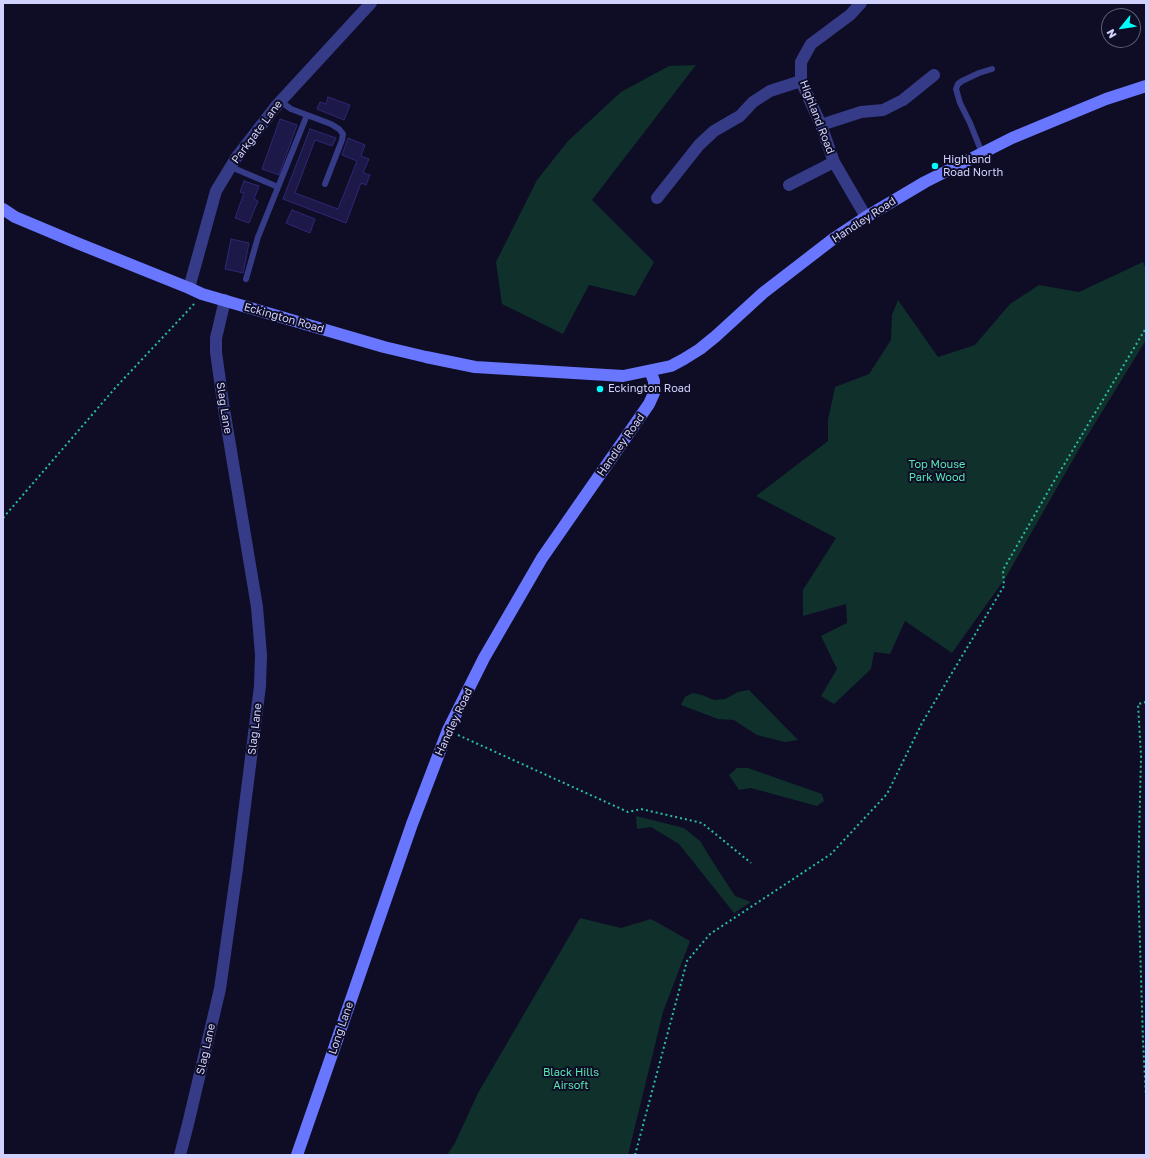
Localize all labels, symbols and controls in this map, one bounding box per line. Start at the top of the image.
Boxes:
north arrow [1101,8,1141,48]
text: N [1103,27,1119,41]
street label: Highland Road [797,78,837,156]
street label: Parkgate Lane [229,98,285,166]
place label: Highland Road North [943,153,1003,179]
marker: Highland Road North [930,161,940,171]
street label: Handley Road [830,194,898,246]
street label: Eckington Road [242,300,326,336]
street label: Slag Lane [213,381,235,435]
place label: Eckington Road [608,382,691,396]
marker: Eckington Road [595,384,605,394]
street label: Handley Road [595,411,647,479]
park label: Top Mouse Park Wood [909,458,965,484]
street label: Handley Road [432,686,476,758]
street label: Slag Lane [245,702,265,756]
street label: Long Lane [326,1000,356,1056]
street label: Slag Lane [194,1022,218,1076]
park label: Black Hills Airsoft [543,1066,599,1092]

